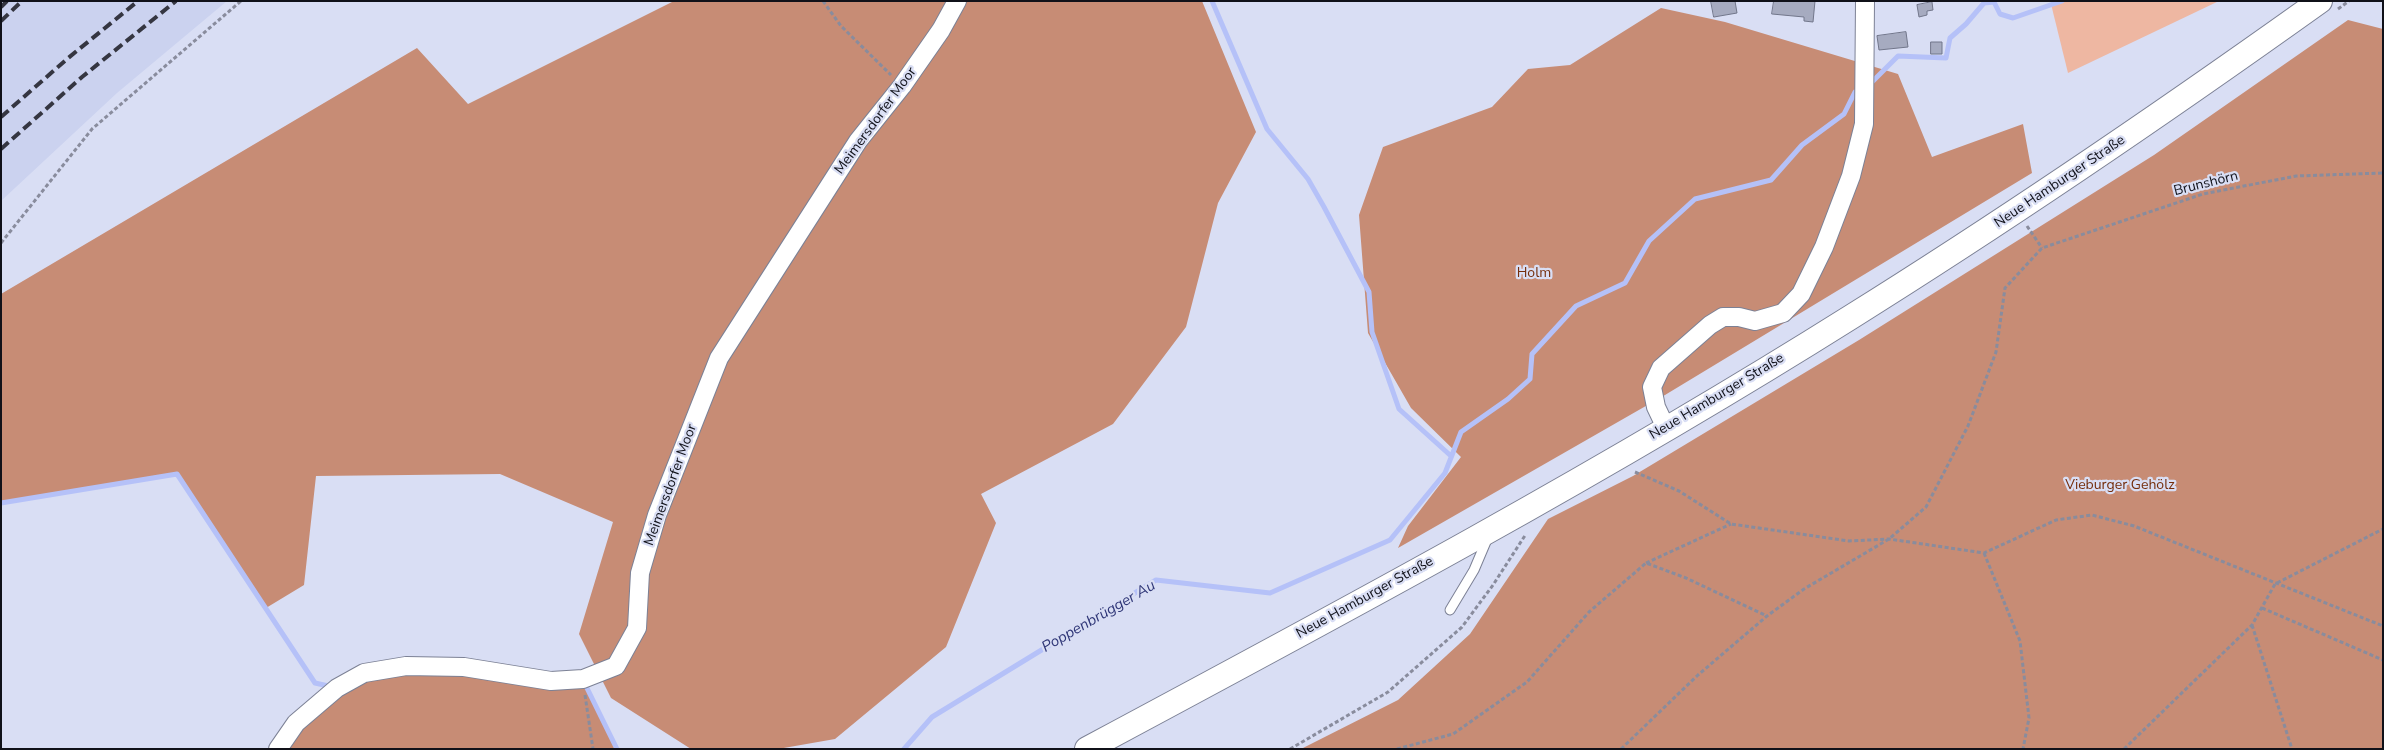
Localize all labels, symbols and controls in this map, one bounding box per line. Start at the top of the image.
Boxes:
street label: Meimersdorfer Moor [832,64,920,178]
street label: Neue Hamburger Straße [1992,132,2128,232]
street label: Brunshörn [2172,168,2240,200]
park label: Holm [1517,266,1551,282]
street label: Neue Hamburger Straße [1647,350,1787,444]
street label: Meimersdorfer Moor [641,422,701,548]
park label: Vieburger Gehölz [2065,478,2175,494]
street label: Neue Hamburger Straße [1294,553,1436,643]
water label: Poppenbrügger Au [1039,577,1159,657]

